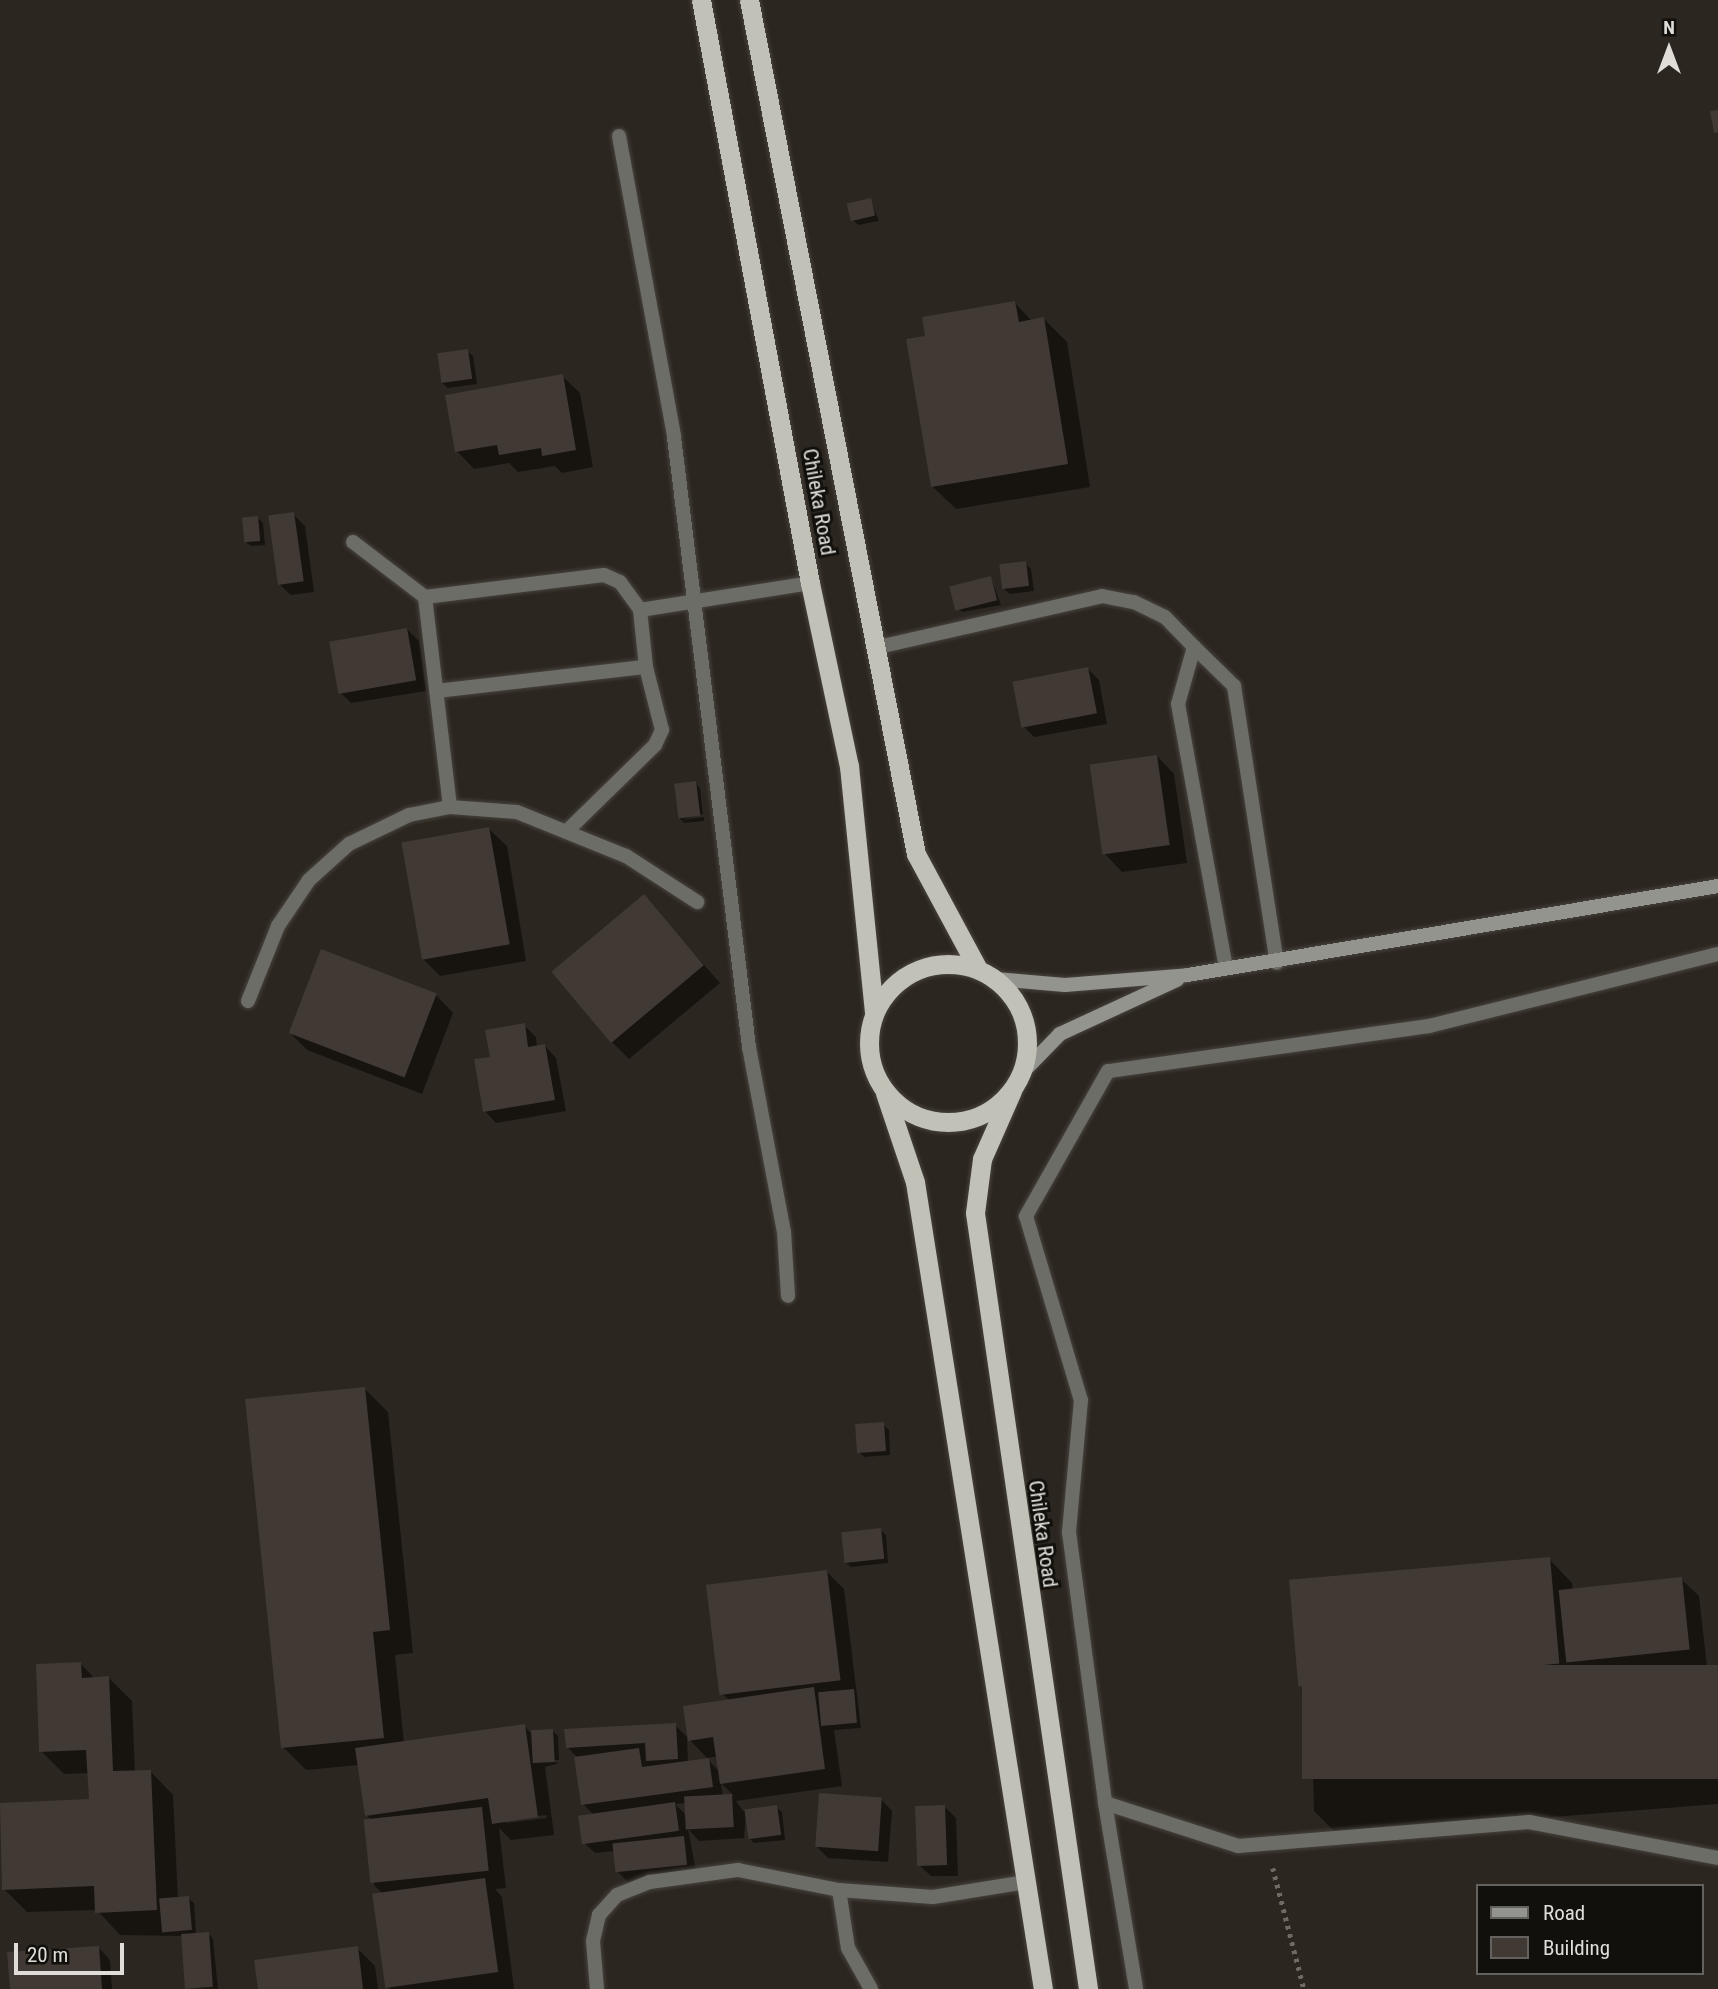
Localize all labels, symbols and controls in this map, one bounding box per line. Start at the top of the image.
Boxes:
north arrow [1634,14,1704,84]
text: N [1663,16,1675,39]
street label: Chileka Road [797,447,841,557]
street label: Chileka Road [1023,1479,1063,1589]
legend [1476,1884,1704,1975]
text: Road [1543,1901,1585,1925]
scale bar [18,1930,128,1974]
text: Building [1543,1936,1610,1960]
text: 20 m [27,1943,68,1967]

